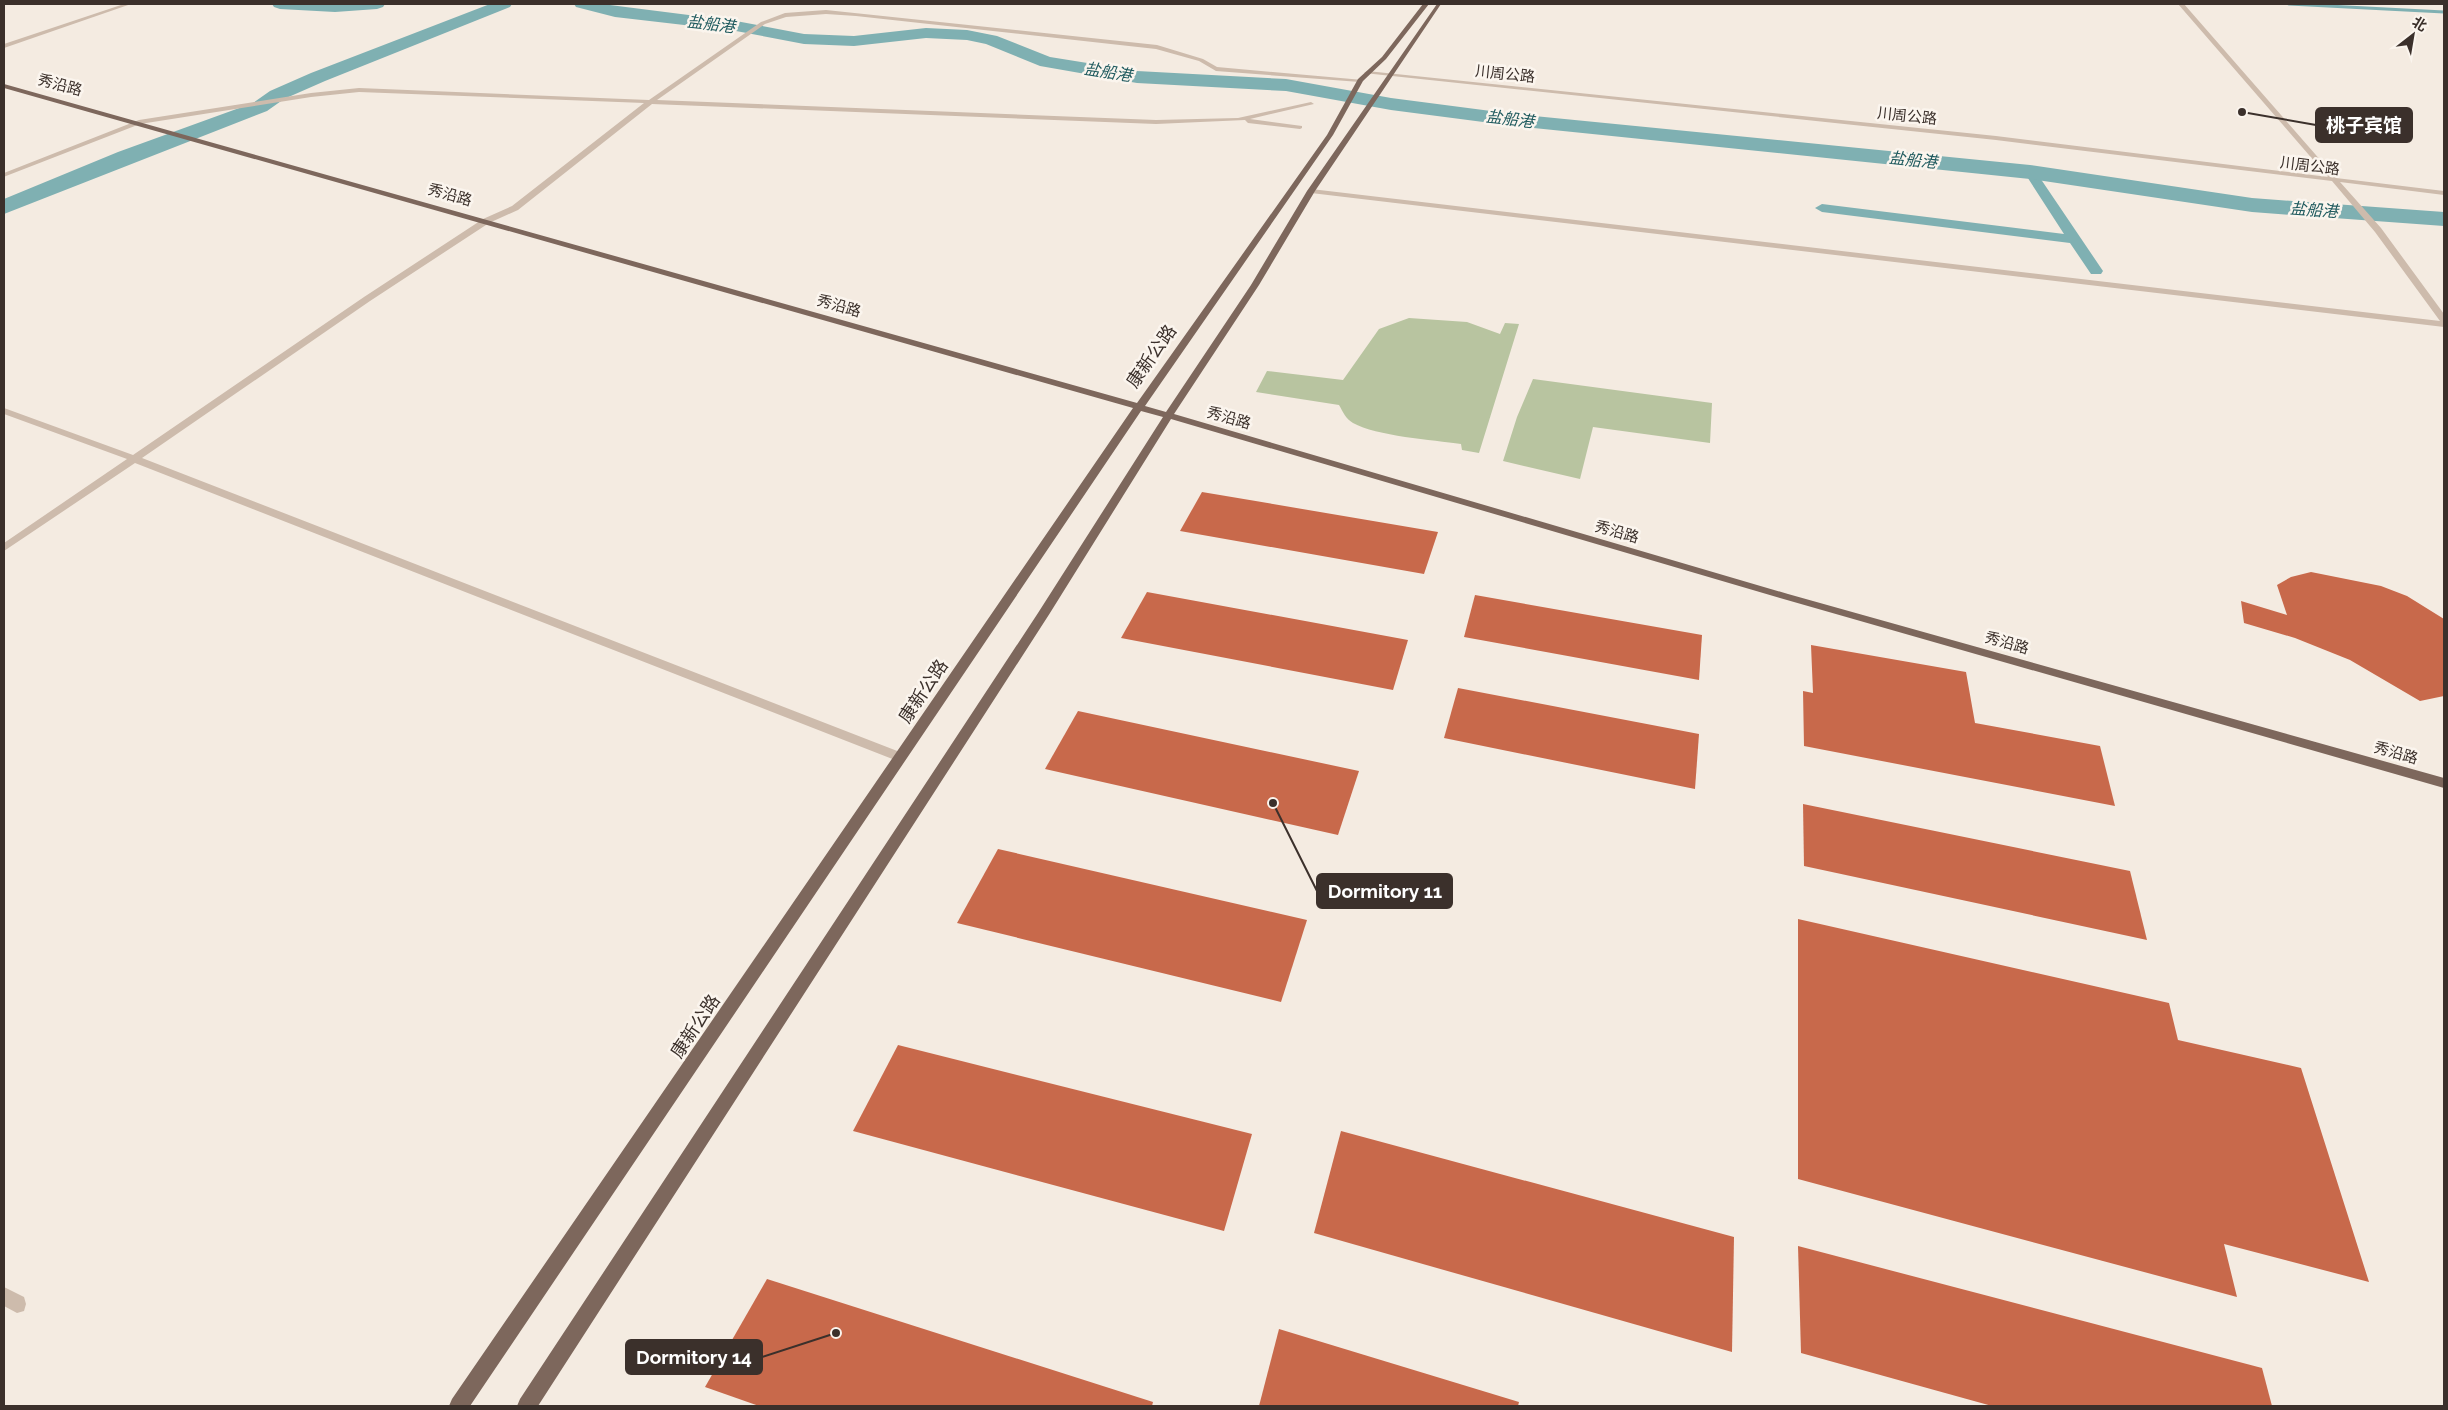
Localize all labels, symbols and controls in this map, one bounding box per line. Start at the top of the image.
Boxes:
north arrow [2388,10,2438,60]
water label: 盐船港 [686,12,738,37]
text: 北 [2410,13,2430,34]
water label: 盐船港 [1083,59,1135,85]
street label: 川周公路 [1474,62,1536,86]
street label: 秀沿路 [36,70,84,100]
street label: 川周公路 [1876,104,1938,128]
water label: 盐船港 [1485,107,1537,132]
callout: 桃子宾馆 [2316,108,2412,142]
text: 桃子宾馆 [2326,114,2402,136]
water label: 盐船港 [1888,148,1940,172]
street label: 川周公路 [2279,153,2341,179]
street label: 秀沿路 [426,180,474,210]
water label: 盐船港 [2289,199,2341,221]
street label: 秀沿路 [815,291,863,321]
street label: 康新公路 [1122,320,1180,392]
street label: 秀沿路 [1205,403,1253,433]
street label: 秀沿路 [1593,517,1641,547]
street label: 秀沿路 [1983,628,2031,658]
street label: 康新公路 [894,655,952,727]
street label: 秀沿路 [2372,738,2420,768]
callout: Dormitory 11 [1317,874,1452,908]
text: Dormitory 11 [1328,880,1442,902]
street label: 康新公路 [666,990,724,1062]
callout: Dormitory 14 [626,1340,762,1374]
text: Dormitory 14 [636,1346,752,1368]

